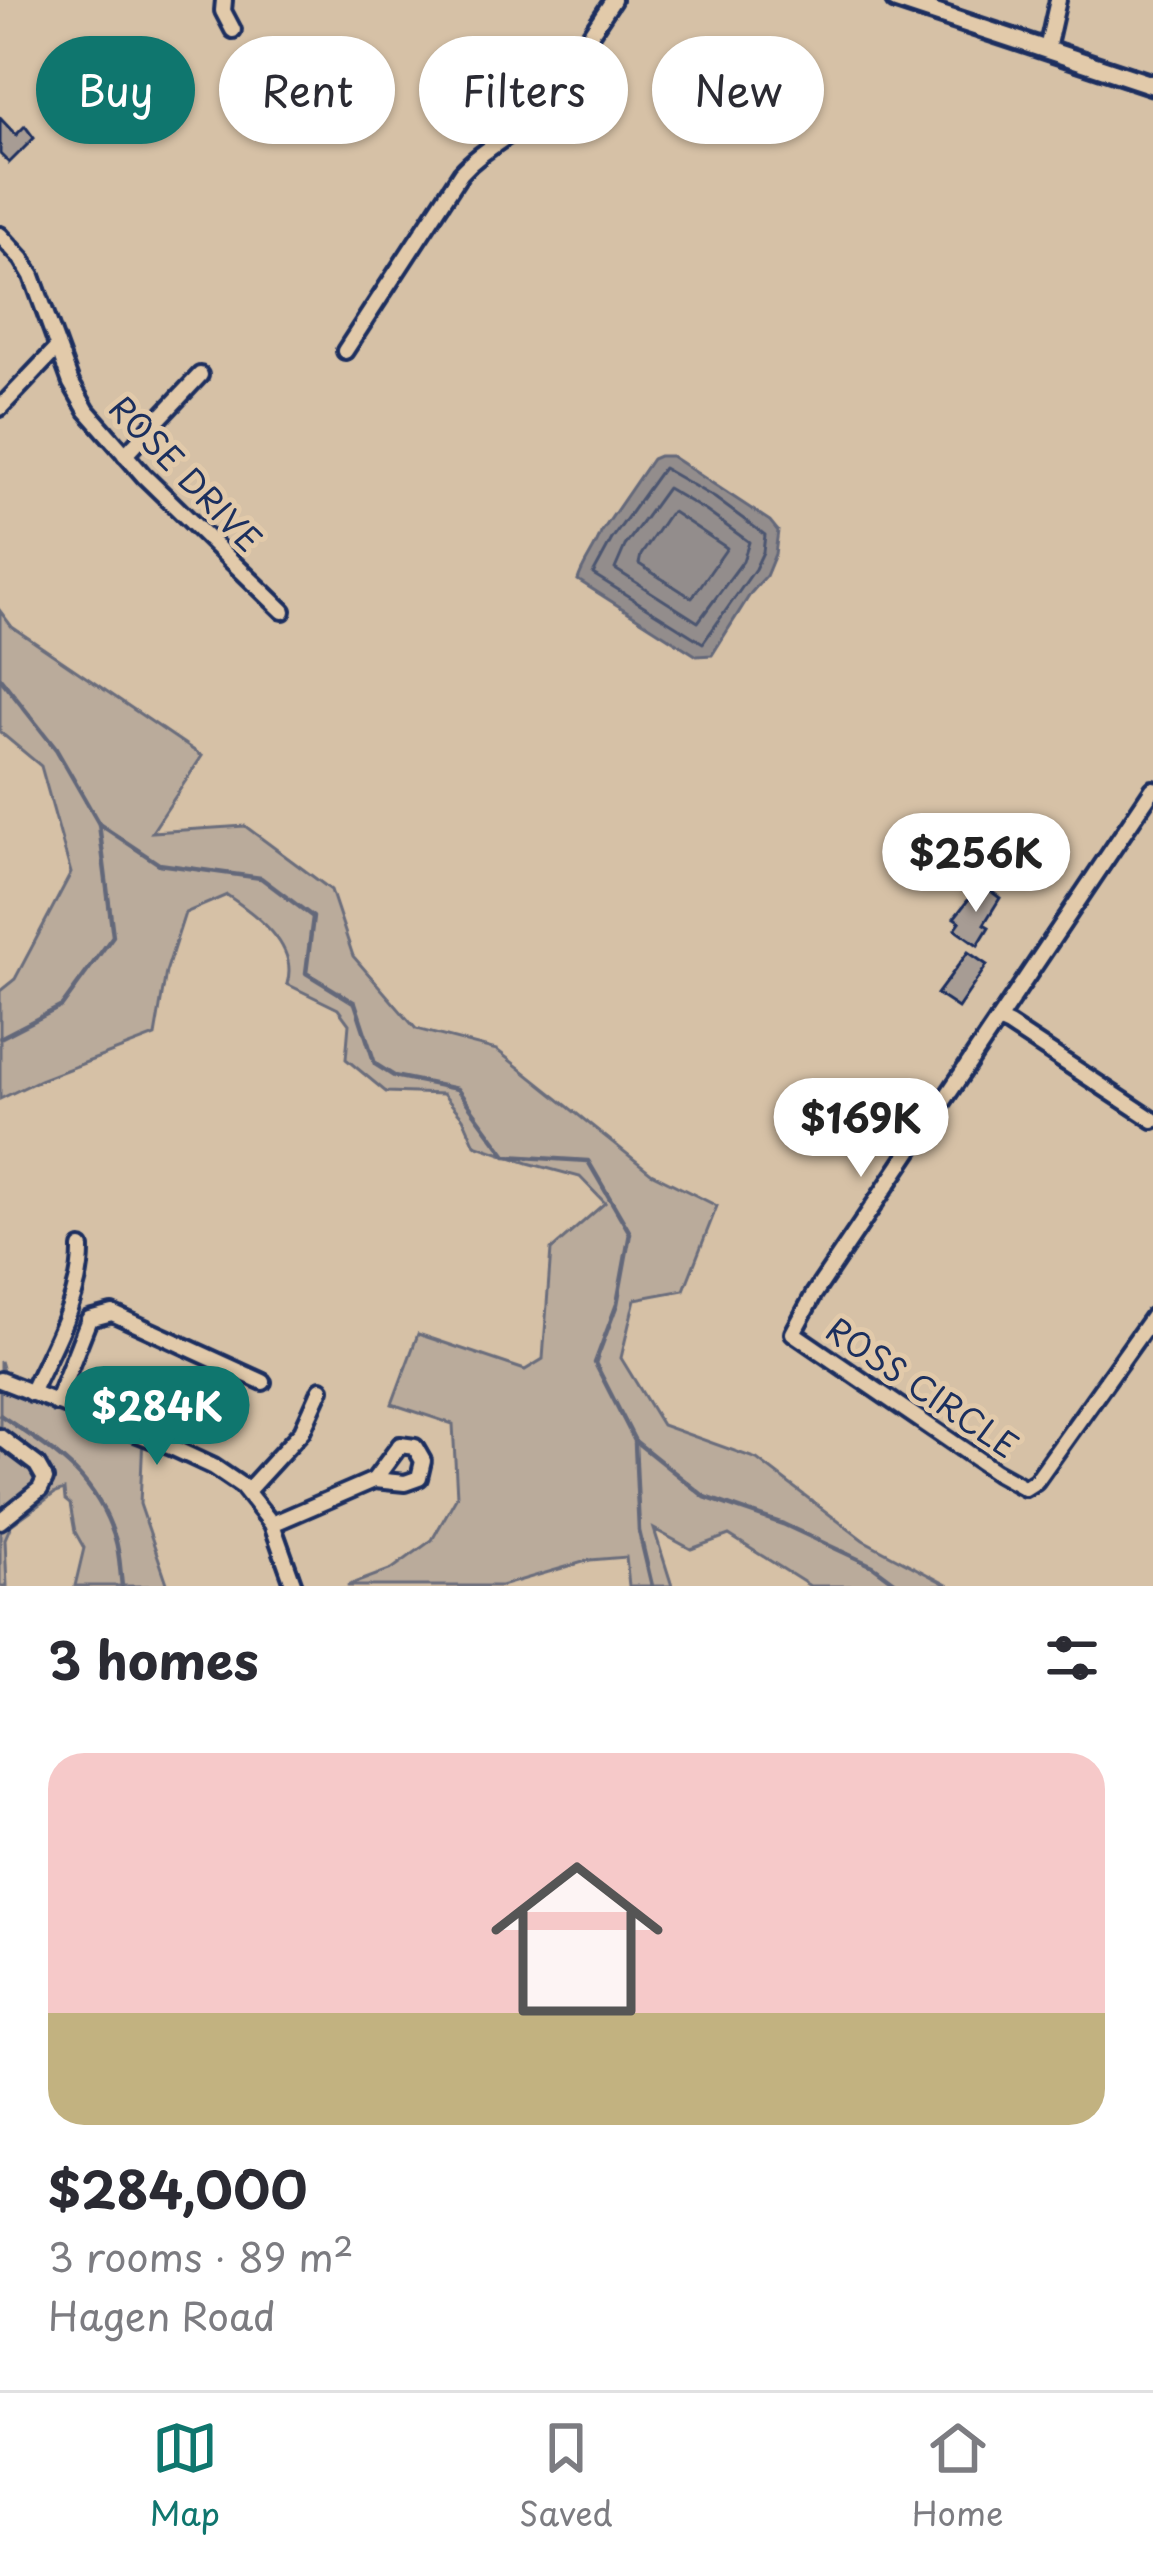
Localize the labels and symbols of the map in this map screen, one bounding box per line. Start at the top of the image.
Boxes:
street label: ROSE DRIVE [99,383,274,562]
pin: $256K [892,813,1060,915]
pin: $169K [777,1078,945,1180]
street label: ROSS CIRCLE [817,1303,1029,1469]
pin: $284K [73,1366,241,1468]

